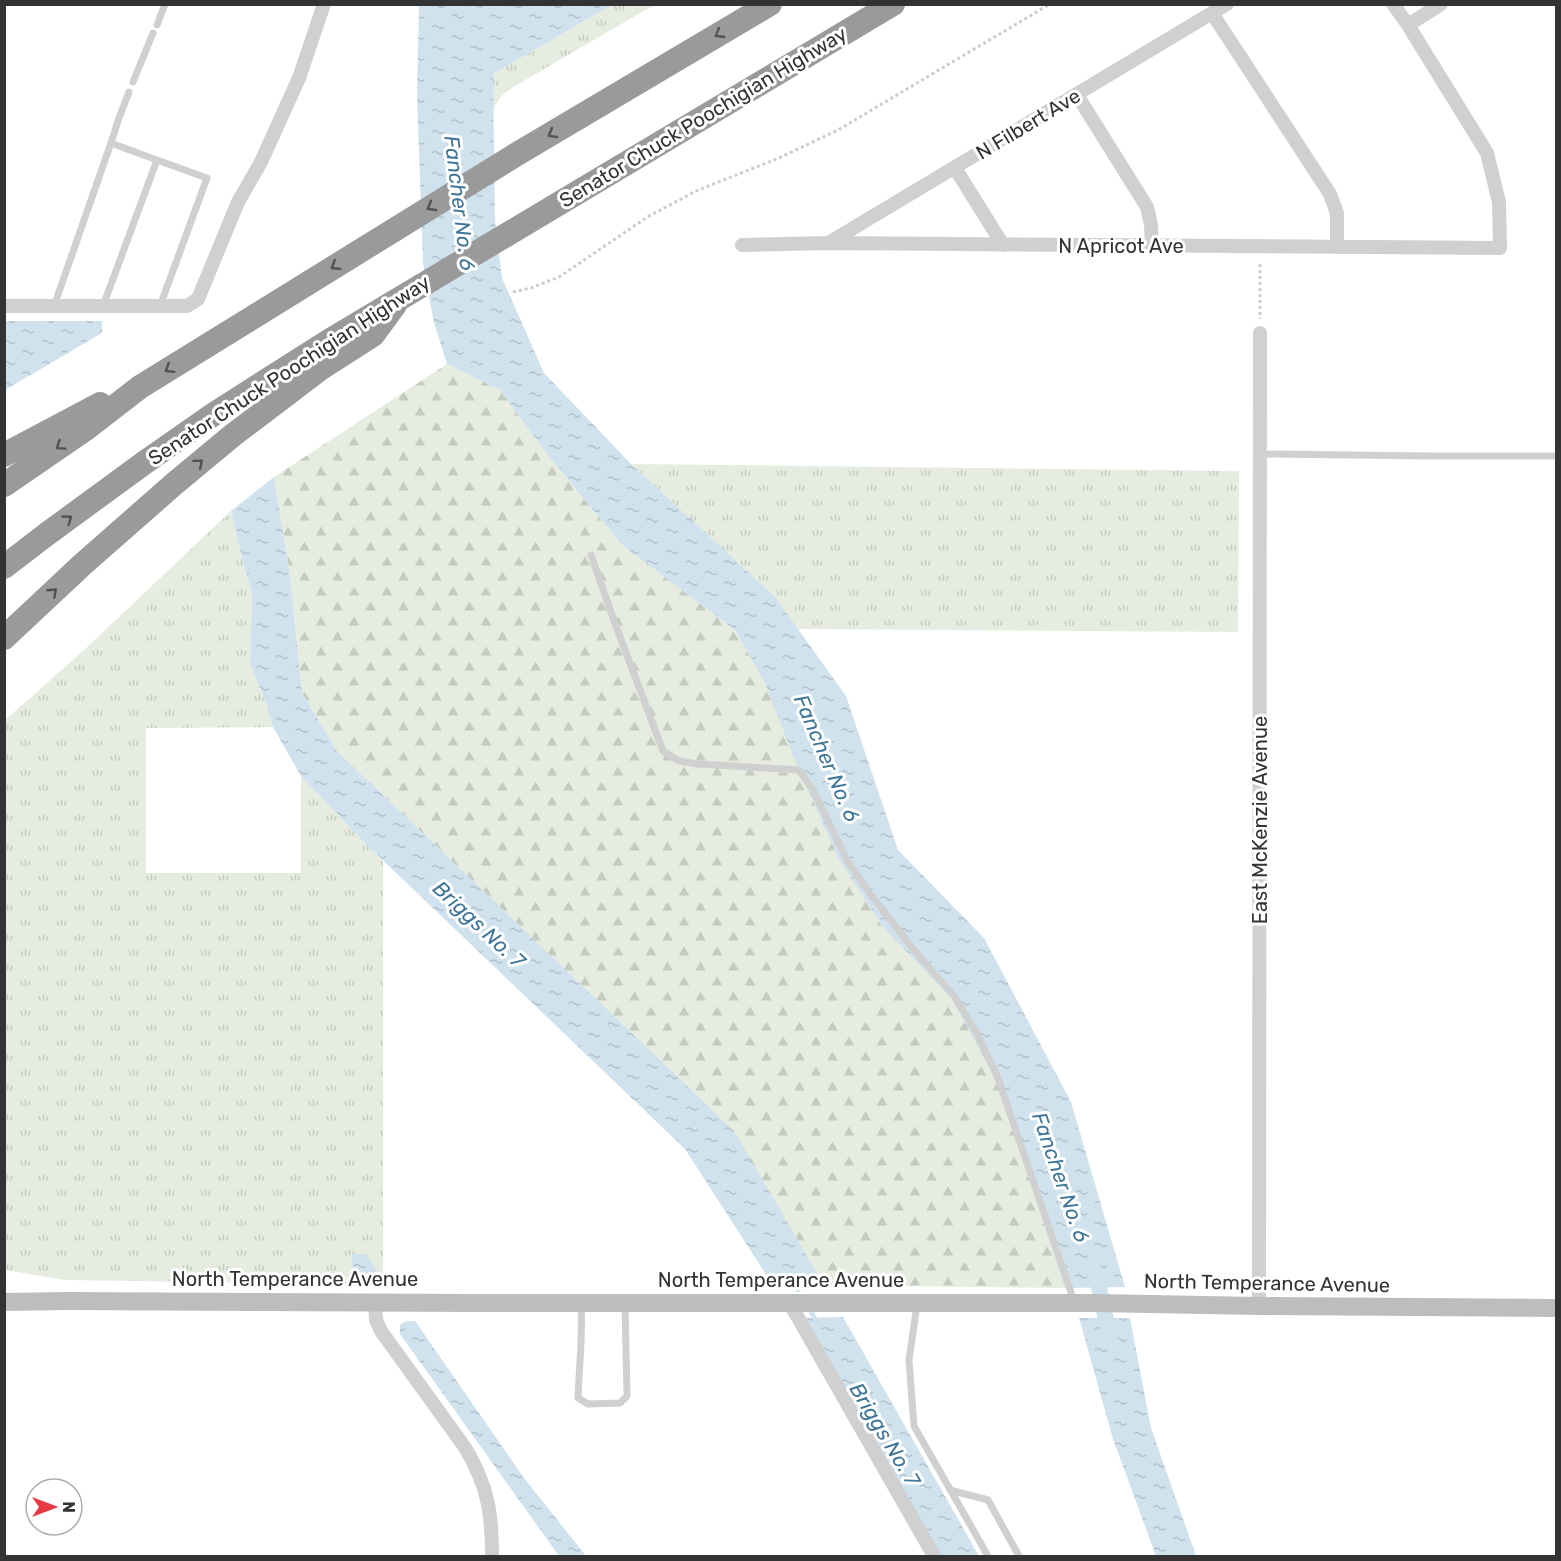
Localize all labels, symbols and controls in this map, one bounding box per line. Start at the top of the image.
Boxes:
street label: Senator Chuck Poochigian Highway [555,21,851,213]
one-way arrow [715,27,725,38]
street label: N Filbert Ave [971,83,1085,165]
one-way arrow [548,126,558,138]
water label: Fancher No. 6 [439,134,481,272]
one-way arrow [427,199,437,211]
street label: N Apricot Ave [1058,234,1184,258]
one-way arrow [331,259,342,270]
street label: Senator Chuck Poochigian Highway [144,270,434,470]
one-way arrow [165,361,175,373]
one-way arrow [55,439,66,450]
one-way arrow [192,459,203,470]
one-way arrow [61,515,72,526]
one-way arrow [46,588,57,599]
water label: Fancher No. 6 [789,691,865,826]
street label: East McKenzie Avenue [1248,716,1272,924]
water label: Briggs No. 7 [428,875,532,974]
water label: Fancher No. 6 [1027,1109,1095,1246]
street label: North Temperance Avenue [172,1267,418,1291]
street label: North Temperance Avenue [658,1268,904,1292]
street label: North Temperance Avenue [1144,1269,1390,1297]
water label: Briggs No. 7 [844,1378,927,1492]
north arrow [24,1477,84,1537]
text: N [59,1501,78,1513]

